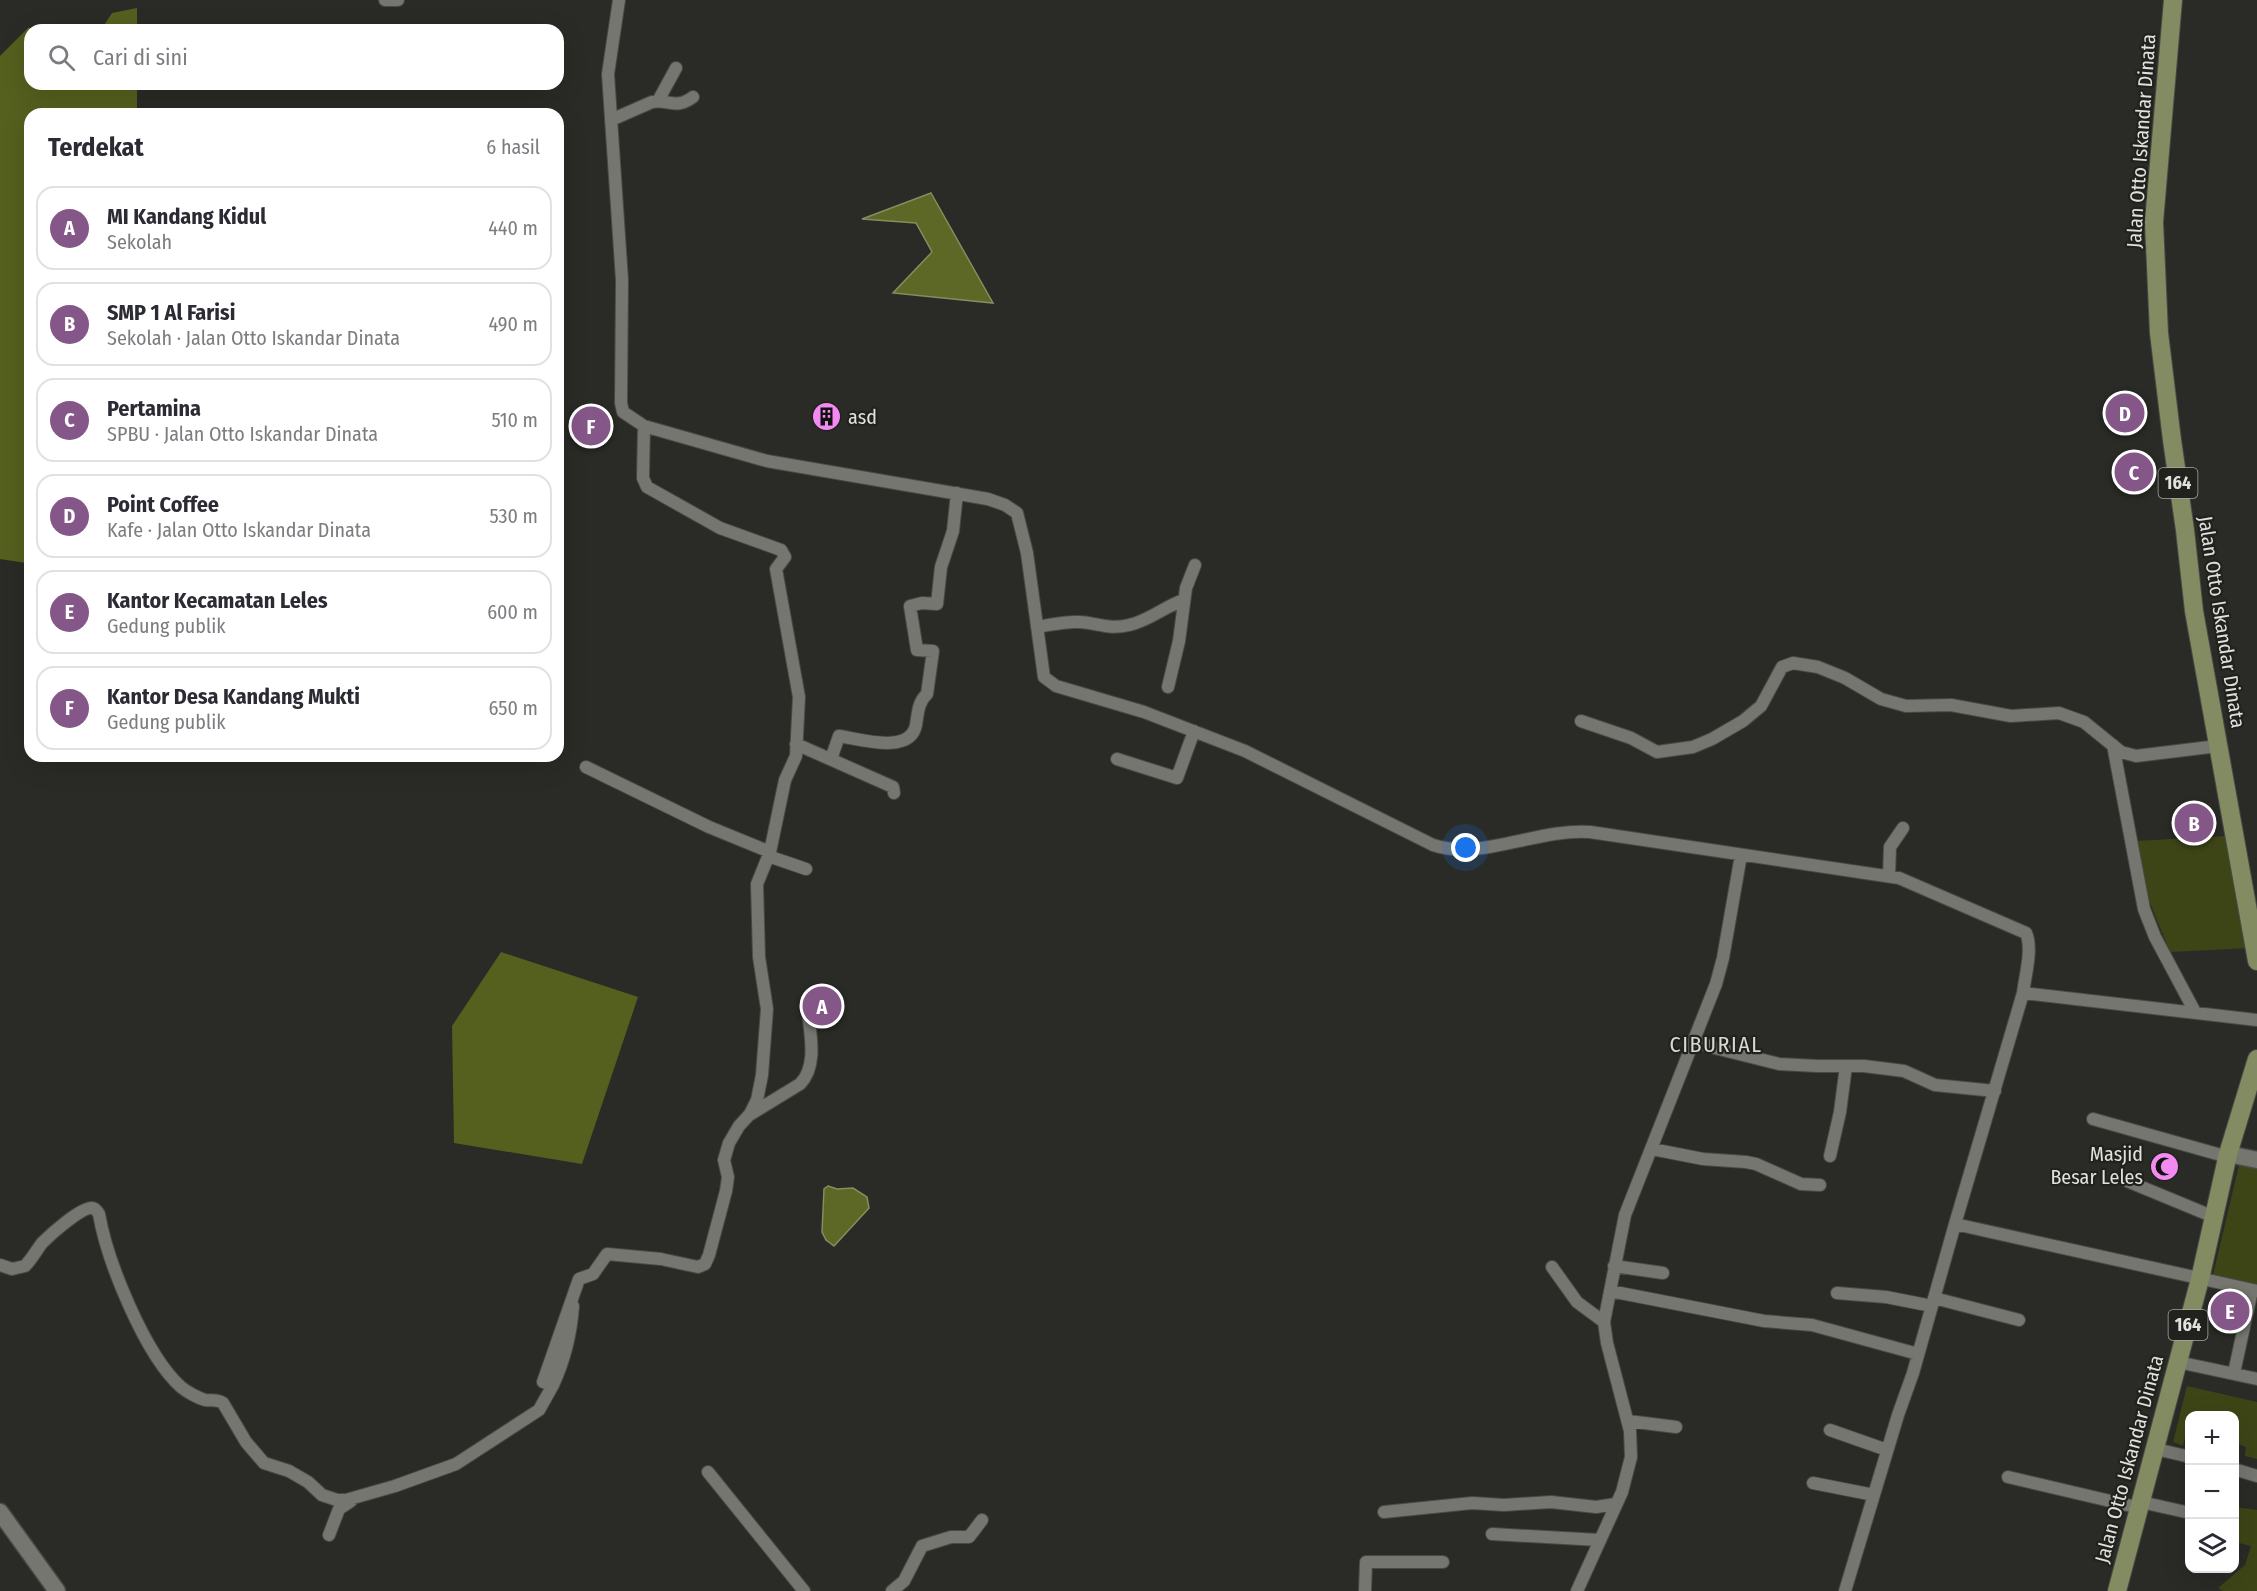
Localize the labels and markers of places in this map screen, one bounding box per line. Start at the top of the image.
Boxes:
pin: D [2106,390,2144,436]
building icon: asd [811,401,843,433]
pin: F [572,404,610,448]
place label: asd [848,405,877,429]
pin: C [2114,450,2154,494]
pin: B [2174,800,2214,846]
pin: A [802,984,842,1028]
place label: Masjid Besar Leles [2050,1142,2143,1189]
mosque icon: Masjid Besar Leles [2148,1150,2180,1182]
pin: E [2210,1288,2250,1334]

